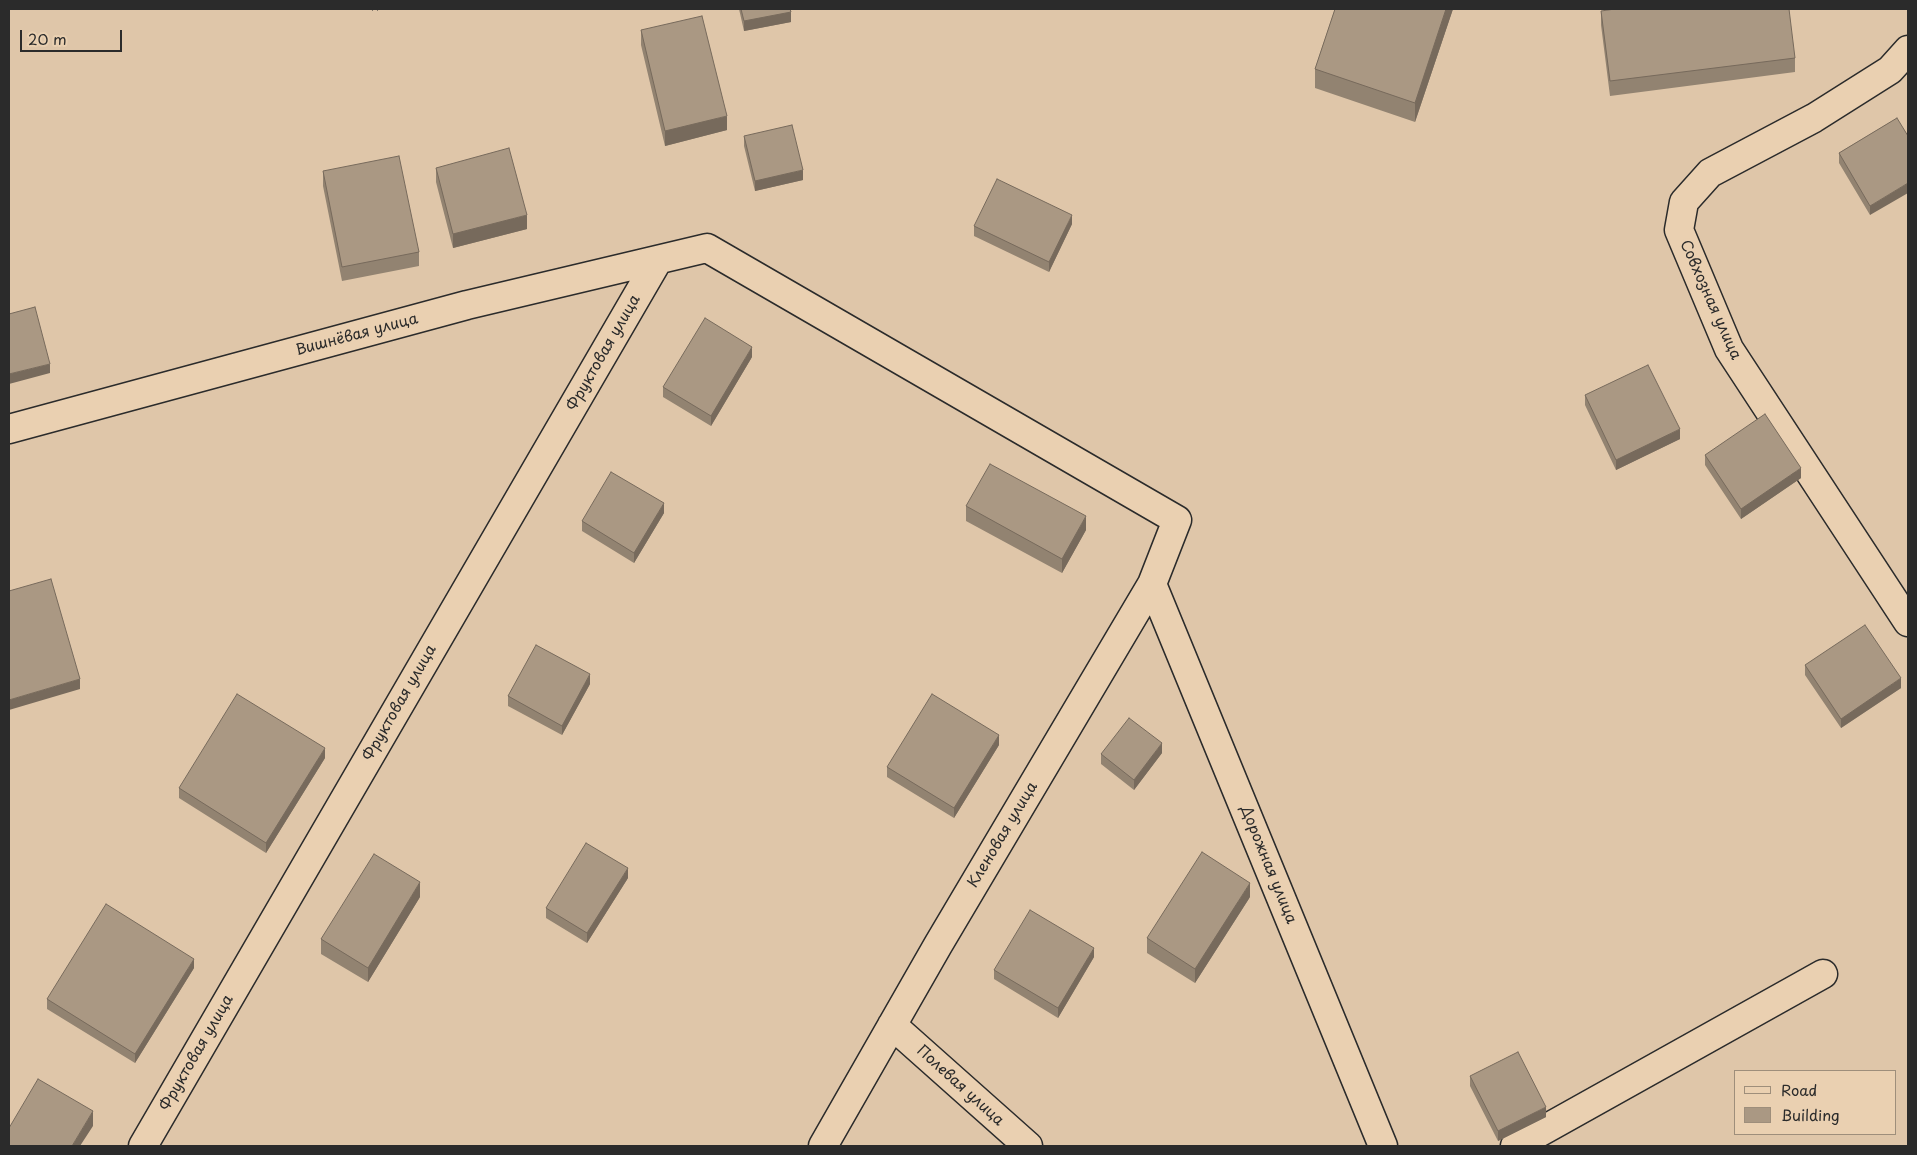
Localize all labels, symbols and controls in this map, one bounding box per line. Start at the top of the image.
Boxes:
scale bar [22,20,125,52]
text: 20 m [28,27,67,50]
street label: Совхозная улица [1676,237,1744,363]
street label: Фруктовая улица [563,292,645,414]
street label: Вишнёвая улица [294,310,420,360]
street label: Фруктовая улица [359,642,441,764]
street label: Кленовая улица [964,779,1042,891]
street label: Дорожная улица [1236,803,1300,927]
street label: Фруктовая улица [156,992,238,1114]
street label: Полевая улица [913,1042,1007,1130]
legend [1734,1070,1897,1135]
text: Road [1781,1078,1817,1101]
text: Building [1781,1103,1840,1126]

